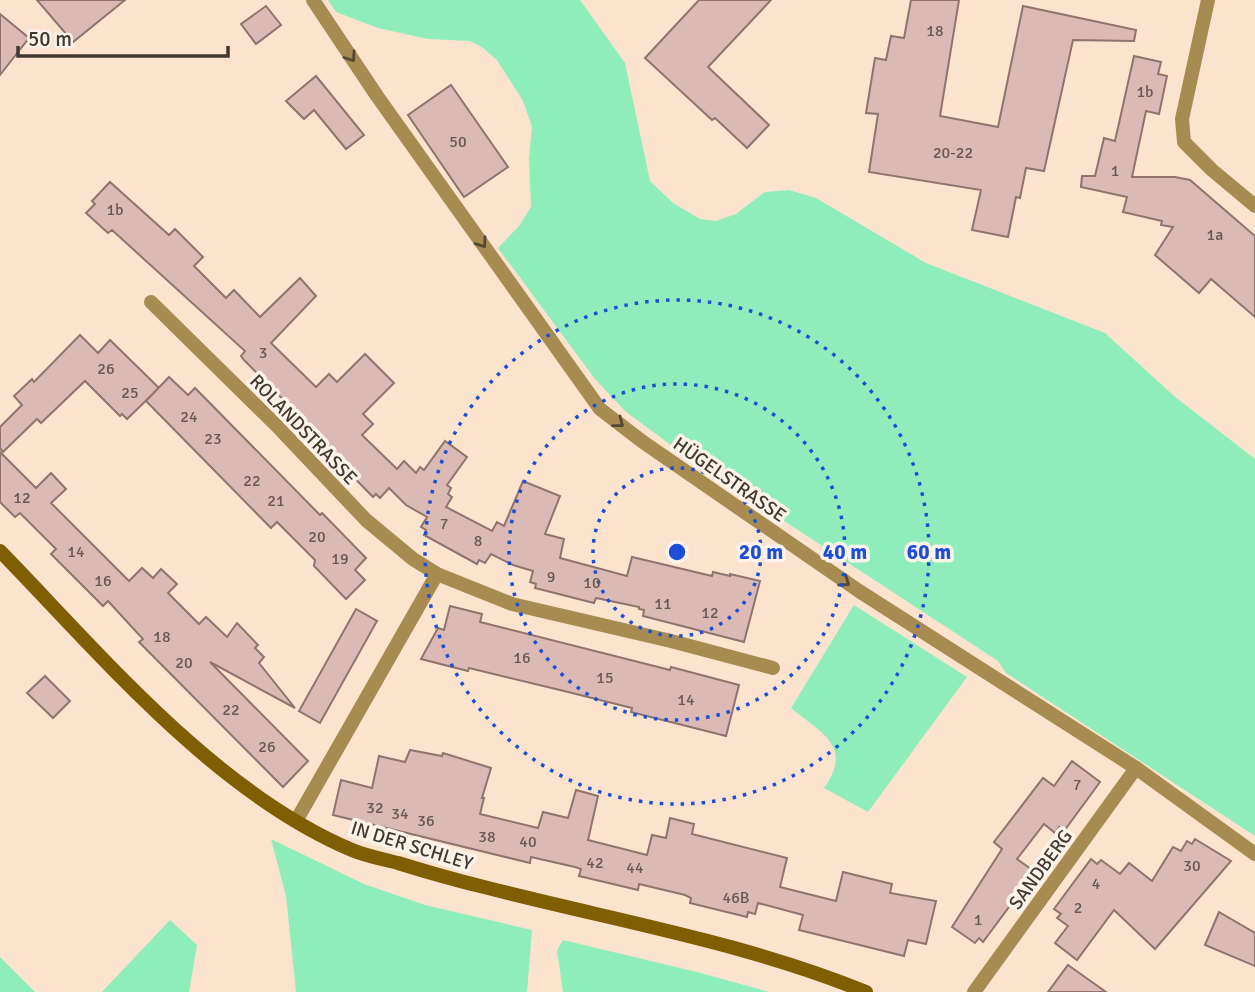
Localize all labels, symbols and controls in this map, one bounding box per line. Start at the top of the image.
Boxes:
scale bar [18,14,228,58]
house number: 18 [926,21,944,41]
text: 50 m [28,26,72,52]
one-way arrow [343,49,355,62]
house number: 1b [1136,82,1154,102]
house number: 50 [449,132,467,152]
house number: 20-22 [933,143,973,163]
house number: 1 [1111,161,1119,181]
house number: 1b [106,200,124,220]
house number: 1a [1207,225,1223,245]
one-way arrow [474,235,486,248]
house number: 3 [259,343,267,363]
house number: 26 [97,359,115,379]
street label: ROLANDSTRASSE [244,369,362,490]
house number: 25 [121,383,139,403]
house number: 24 [180,407,198,427]
one-way arrow [611,415,624,428]
house number: 23 [204,429,222,449]
street label: HÜGELSTRASSE [668,432,791,528]
house number: 22 [243,471,261,491]
house number: 12 [13,488,31,508]
house number: 21 [267,491,285,511]
house number: 7 [440,514,448,534]
house number: 20 [308,527,326,547]
house number: 8 [474,531,482,551]
text: 20 m [739,539,783,565]
text: 40 m [823,539,867,565]
text: 60 m [907,539,951,565]
centre of rings [665,540,689,564]
house number: 14 [67,542,85,562]
house number: 19 [331,549,349,569]
house number: 9 [547,567,555,587]
house number: 16 [94,571,112,591]
house number: 10 [583,573,601,593]
one-way arrow [838,574,851,587]
house number: 11 [654,594,672,614]
house number: 12 [701,603,719,623]
house number: 18 [153,627,171,647]
house number: 16 [513,648,531,668]
house number: 20 [175,653,193,673]
house number: 15 [596,668,614,688]
house number: 14 [677,690,695,710]
house number: 22 [222,700,240,720]
house number: 26 [258,737,276,757]
house number: 7 [1073,775,1081,795]
house number: 32 [366,798,384,818]
house number: 34 [391,804,409,824]
house number: 36 [417,811,435,831]
street label: IN DER SCHLEY [348,816,476,876]
street label: SANDBERG [1004,825,1078,914]
house number: 38 [478,827,496,847]
house number: 40 [519,832,537,852]
house number: 42 [586,853,604,873]
house number: 30 [1183,856,1201,876]
house number: 44 [626,858,644,878]
house number: 4 [1092,874,1101,894]
house number: 46B [723,888,749,908]
house number: 2 [1074,898,1082,918]
house number: 1 [974,910,982,930]

